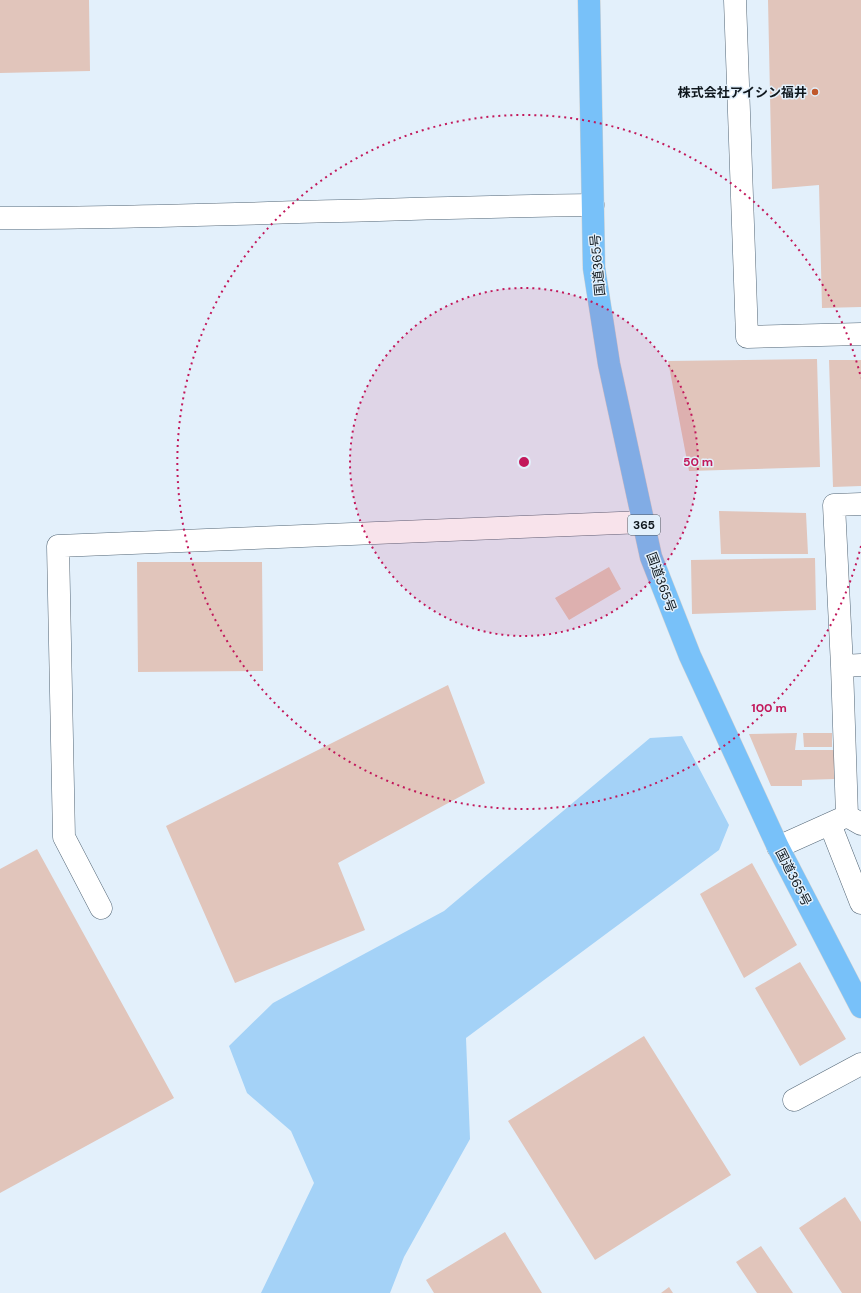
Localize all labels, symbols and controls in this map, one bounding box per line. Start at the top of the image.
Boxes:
place label: 株式会社アイシン福井 [678,84,807,101]
marker: 株式会社アイシン福井 [810,87,820,97]
street label: 国道365号 [586,233,609,297]
text: 50 m [683,454,713,470]
centre of rings [517,455,531,469]
road number: 365 [628,515,660,535]
street label: 国道365号 [643,550,680,614]
text: 100 m [751,700,787,716]
street label: 国道365号 [772,846,815,909]

